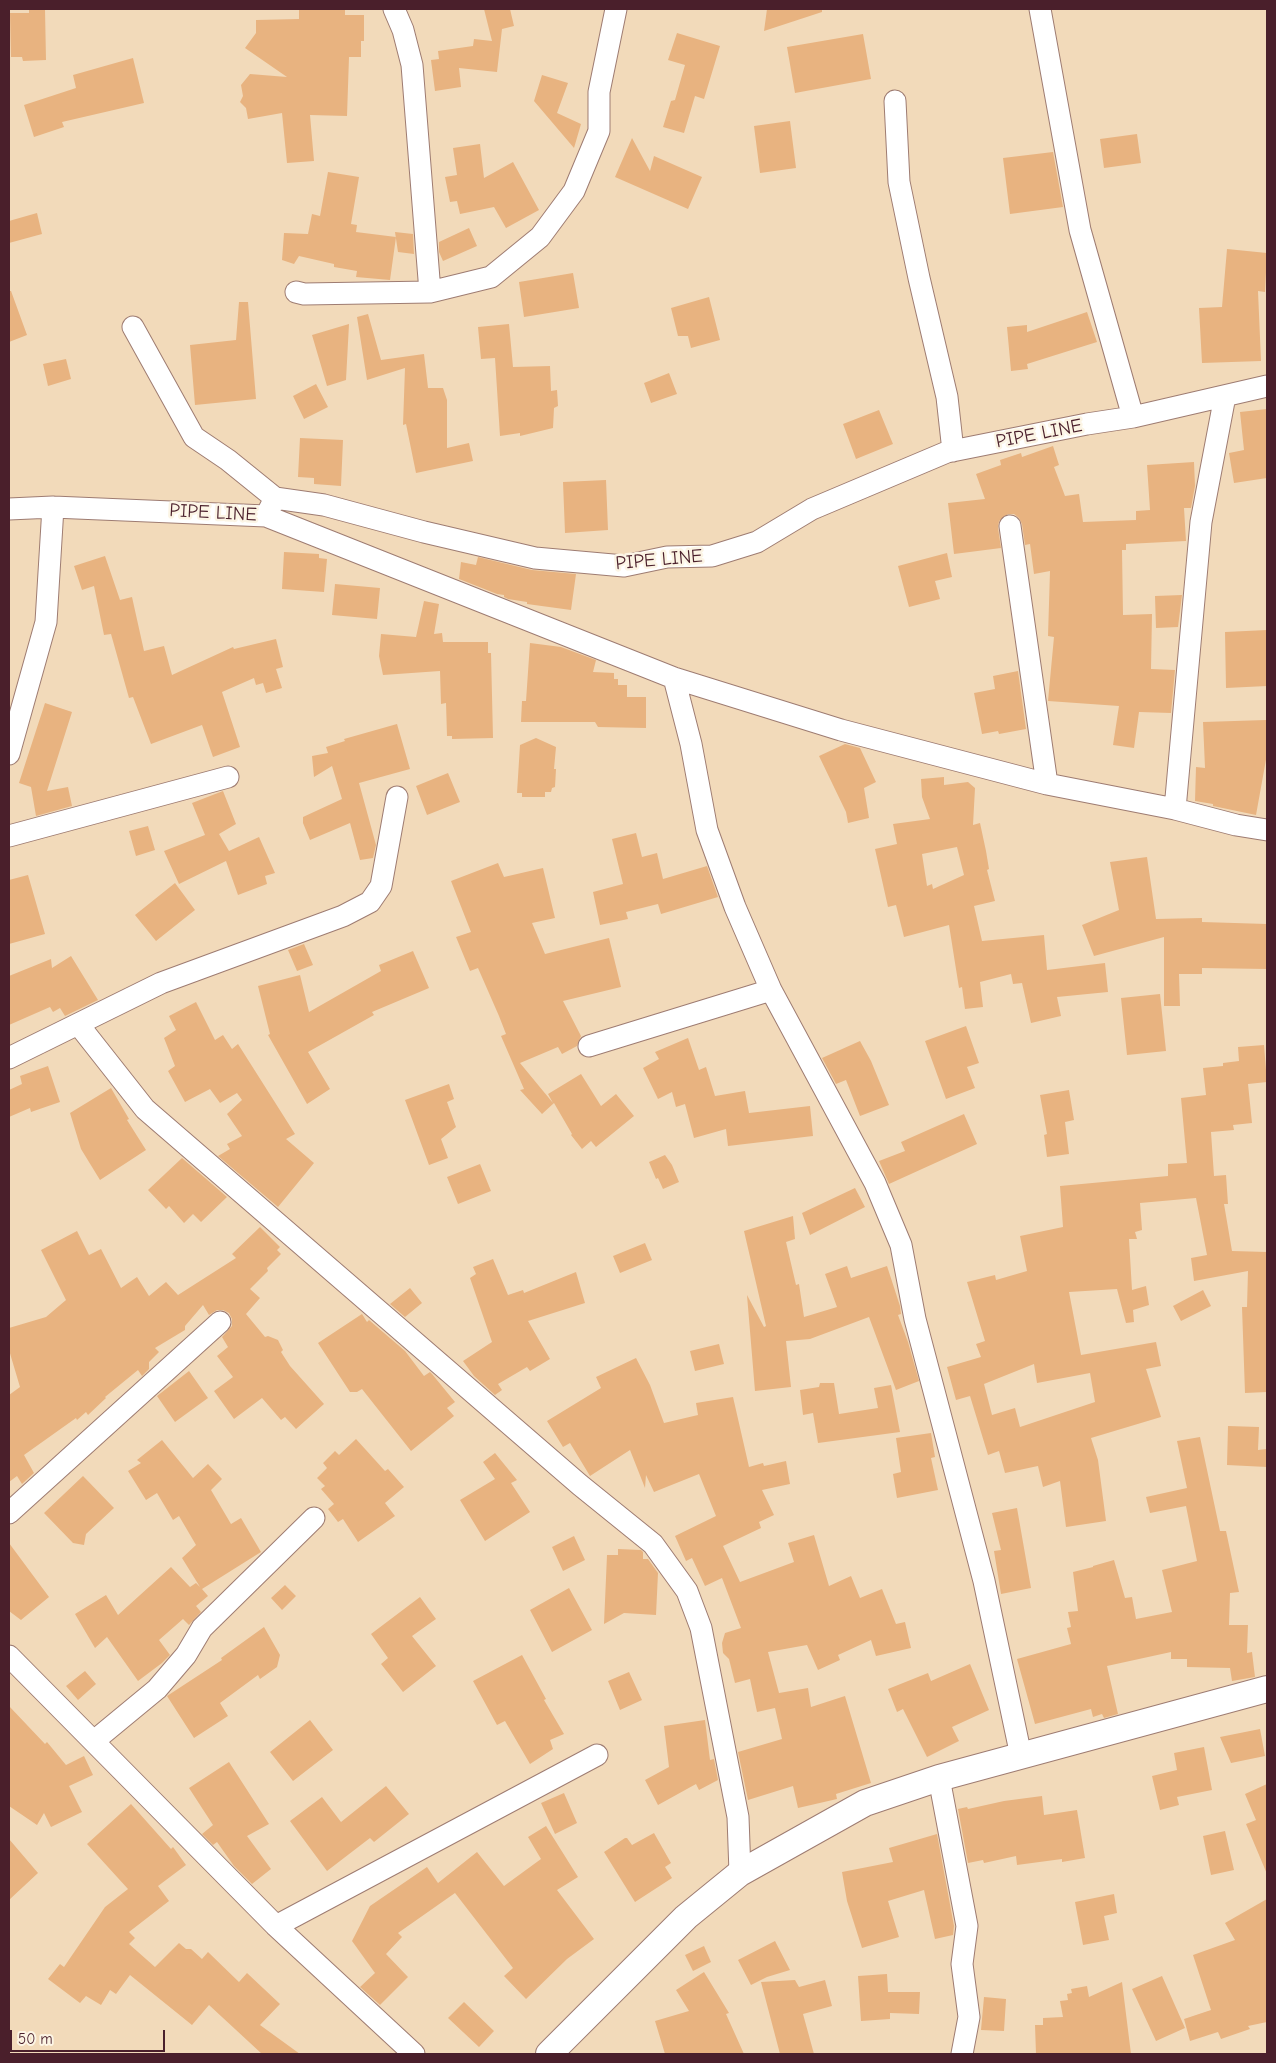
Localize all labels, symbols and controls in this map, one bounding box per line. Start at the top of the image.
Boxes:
street label: PIPE LINE [994,414,1084,454]
street label: PIPE LINE [169,499,257,527]
street label: PIPE LINE [614,545,704,575]
scale bar [12,2020,168,2052]
text: 50 m [18,2030,53,2048]

